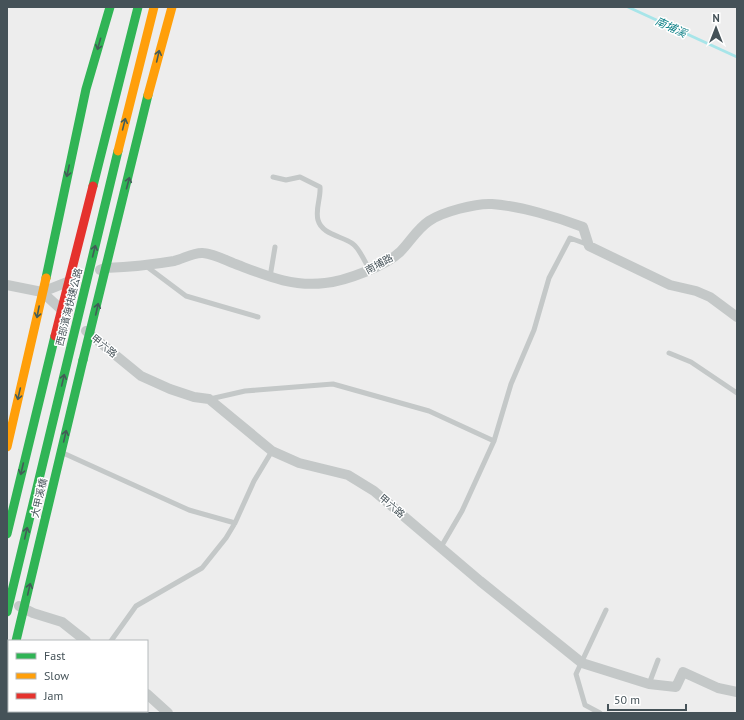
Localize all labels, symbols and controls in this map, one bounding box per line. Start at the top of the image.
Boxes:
north arrow [696,8,736,48]
text: N [712,11,720,25]
water label: 南埔溪 [653,14,691,41]
one-way arrow [95,38,102,51]
one-way arrow [155,50,163,63]
one-way arrow [121,118,129,131]
one-way arrow [64,164,72,177]
one-way arrow [124,176,132,189]
one-way arrow [90,244,98,257]
street label: 南埔路 [363,251,395,277]
street label: 西部濱海快速公路 [53,267,85,347]
one-way arrow [93,303,101,316]
one-way arrow [34,305,42,318]
street label: 甲六路 [88,332,120,360]
one-way arrow [59,373,67,386]
one-way arrow [15,387,23,400]
one-way arrow [62,430,70,443]
one-way arrow [18,462,25,475]
street label: 大甲溪橋 [28,477,50,519]
street label: 甲六路 [376,491,408,521]
one-way arrow [23,527,30,540]
one-way arrow [25,583,33,596]
legend [8,640,148,712]
text: Fast [44,648,65,663]
text: Slow [44,668,69,683]
scale bar [608,686,686,712]
text: Jam [43,688,63,703]
text: 50 m [614,692,640,707]

